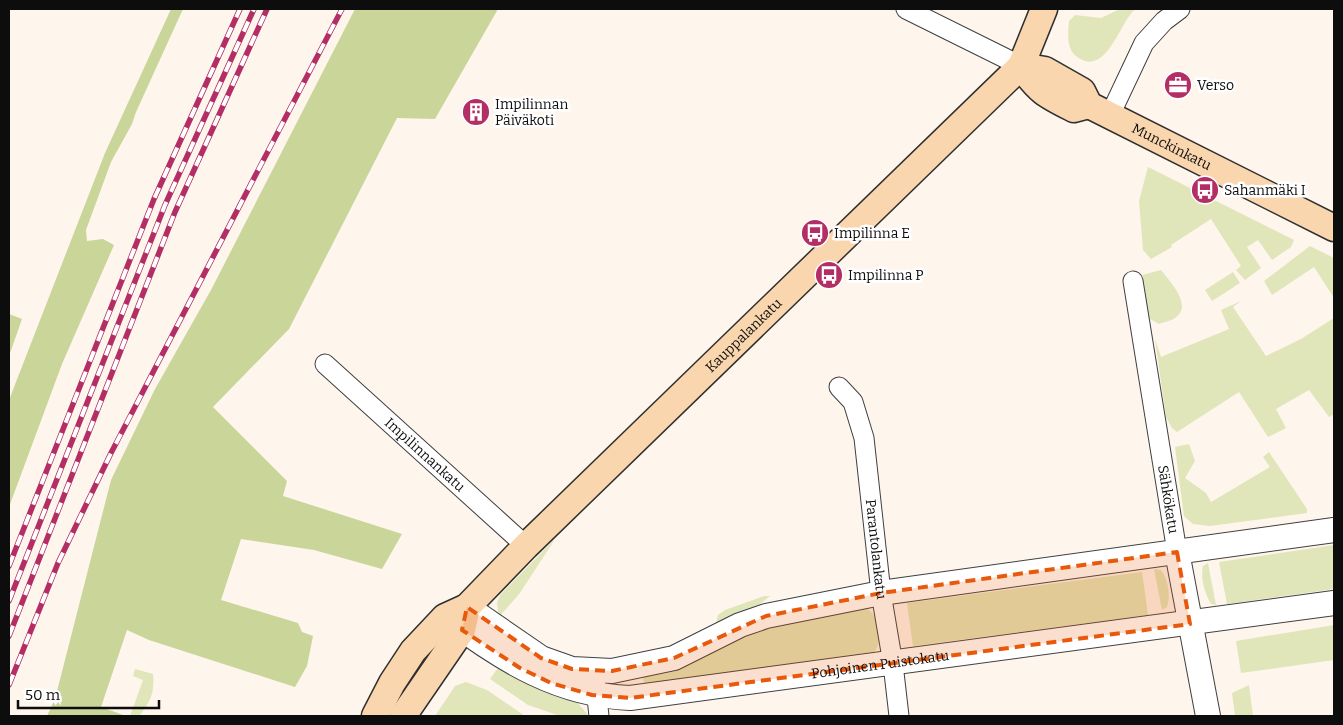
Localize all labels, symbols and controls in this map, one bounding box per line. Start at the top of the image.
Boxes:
office icon: Verso [1163,70,1193,100]
place label: Verso [1197,77,1234,94]
place label: Impilinnan Päiväkoti [495,96,568,129]
building icon: Impilinnan Päiväkoti [461,97,491,127]
street label: Munckinkatu [1129,120,1214,174]
bus stop icon: Sahanmäki I [1190,175,1220,205]
place label: Sahanmäki I [1224,182,1306,199]
bus stop icon: Impilinna E [800,218,830,248]
place label: Impilinna E [834,225,910,242]
bus stop icon: Impilinna P [814,260,844,290]
place label: Impilinna P [848,267,924,284]
street label: Kauppalankatu [702,295,786,376]
street label: Impilinnankatu [381,414,469,496]
street label: Sähkökatu [1154,464,1182,535]
street label: Parantolankatu [862,498,890,601]
street label: Pohjoinen Puistokatu [810,647,950,682]
scale bar [18,678,159,710]
text: 50 m [25,686,61,704]

